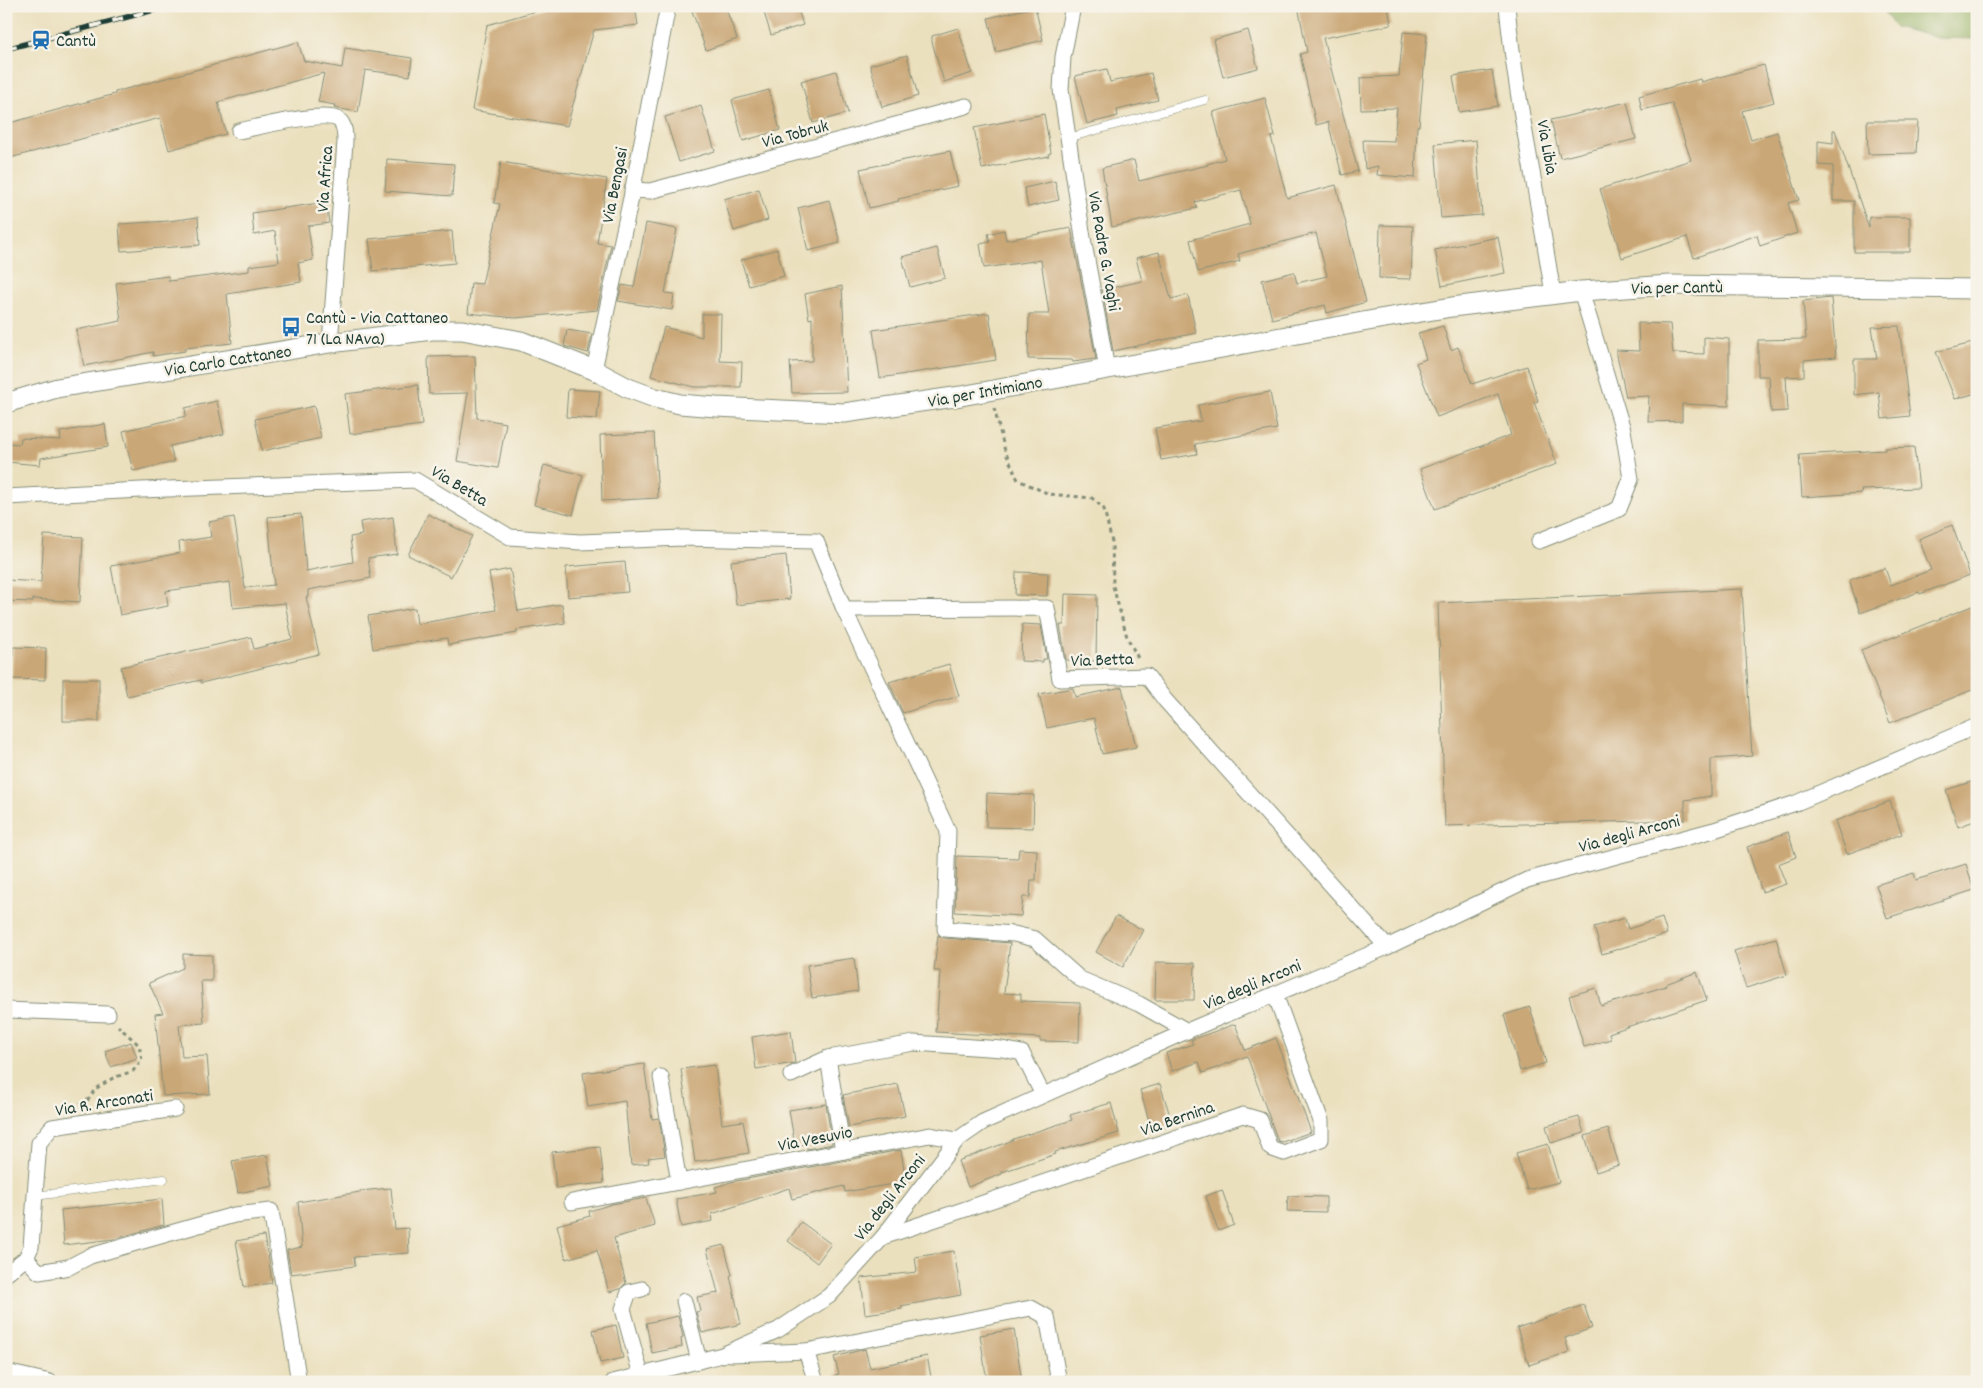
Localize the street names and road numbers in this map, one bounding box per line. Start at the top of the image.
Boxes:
street label: Via Tobruk [760,115,832,156]
street label: Via Libia [1528,118,1563,177]
street label: Via Africa [312,145,341,213]
street label: Via Bengasi [597,146,636,225]
street label: Via Padre G. Vaghi [1080,190,1125,313]
street label: Via per Cantù [1631,276,1723,303]
street label: Via Carlo Cattaneo [163,340,294,385]
street label: Via per Intimiano [926,371,1045,416]
street label: Via Betta [425,460,492,514]
street label: Via Betta [1070,648,1134,675]
street label: Via degli Arconi [1576,810,1683,861]
street label: Via degli Arconi [1200,955,1306,1018]
street label: Via R. Arconati [54,1084,155,1125]
street label: Via Bernina [1138,1096,1218,1145]
street label: Via Vesuvio [776,1121,855,1160]
street label: Via degli Arconi [849,1150,933,1247]

